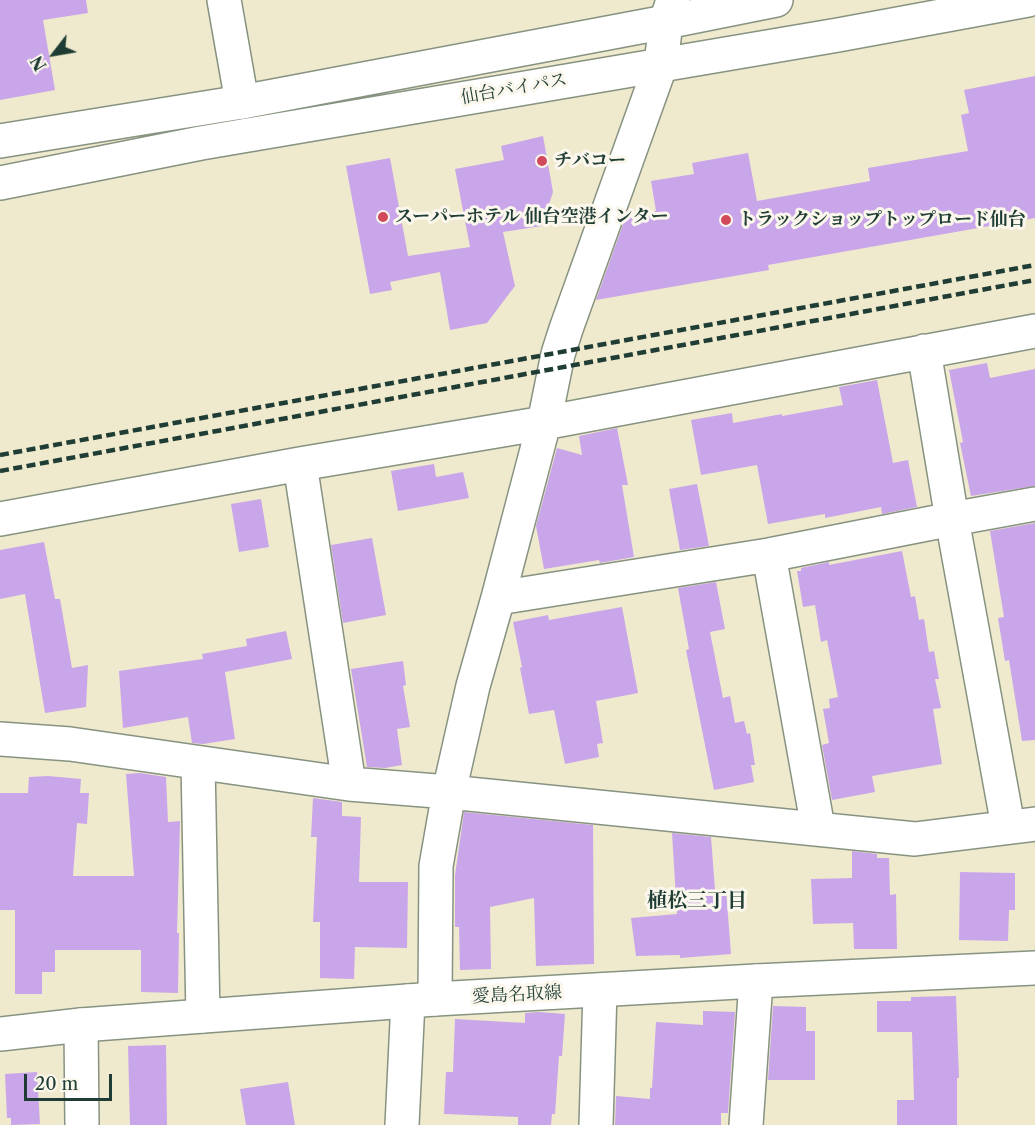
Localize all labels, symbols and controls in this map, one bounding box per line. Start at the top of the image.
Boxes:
north arrow [24,24,84,84]
text: N [26,52,51,74]
street label: 仙台バイパス [459,69,569,109]
place label: チバコー [554,150,626,172]
marker: チバコー [535,154,549,168]
place label: スーパーホテル 仙台空港インター [395,206,669,228]
place label: トラックショップトップロード仙台 [738,209,1026,231]
marker: スーパーホテル 仙台空港インター [376,210,390,224]
marker: トラックショップトップロード仙台 [719,213,733,227]
district label: 植松三丁目 [647,889,747,913]
street label: 愛島名取線 [471,982,563,1008]
scale bar [27,1062,116,1100]
text: 20 m [35,1073,78,1095]

